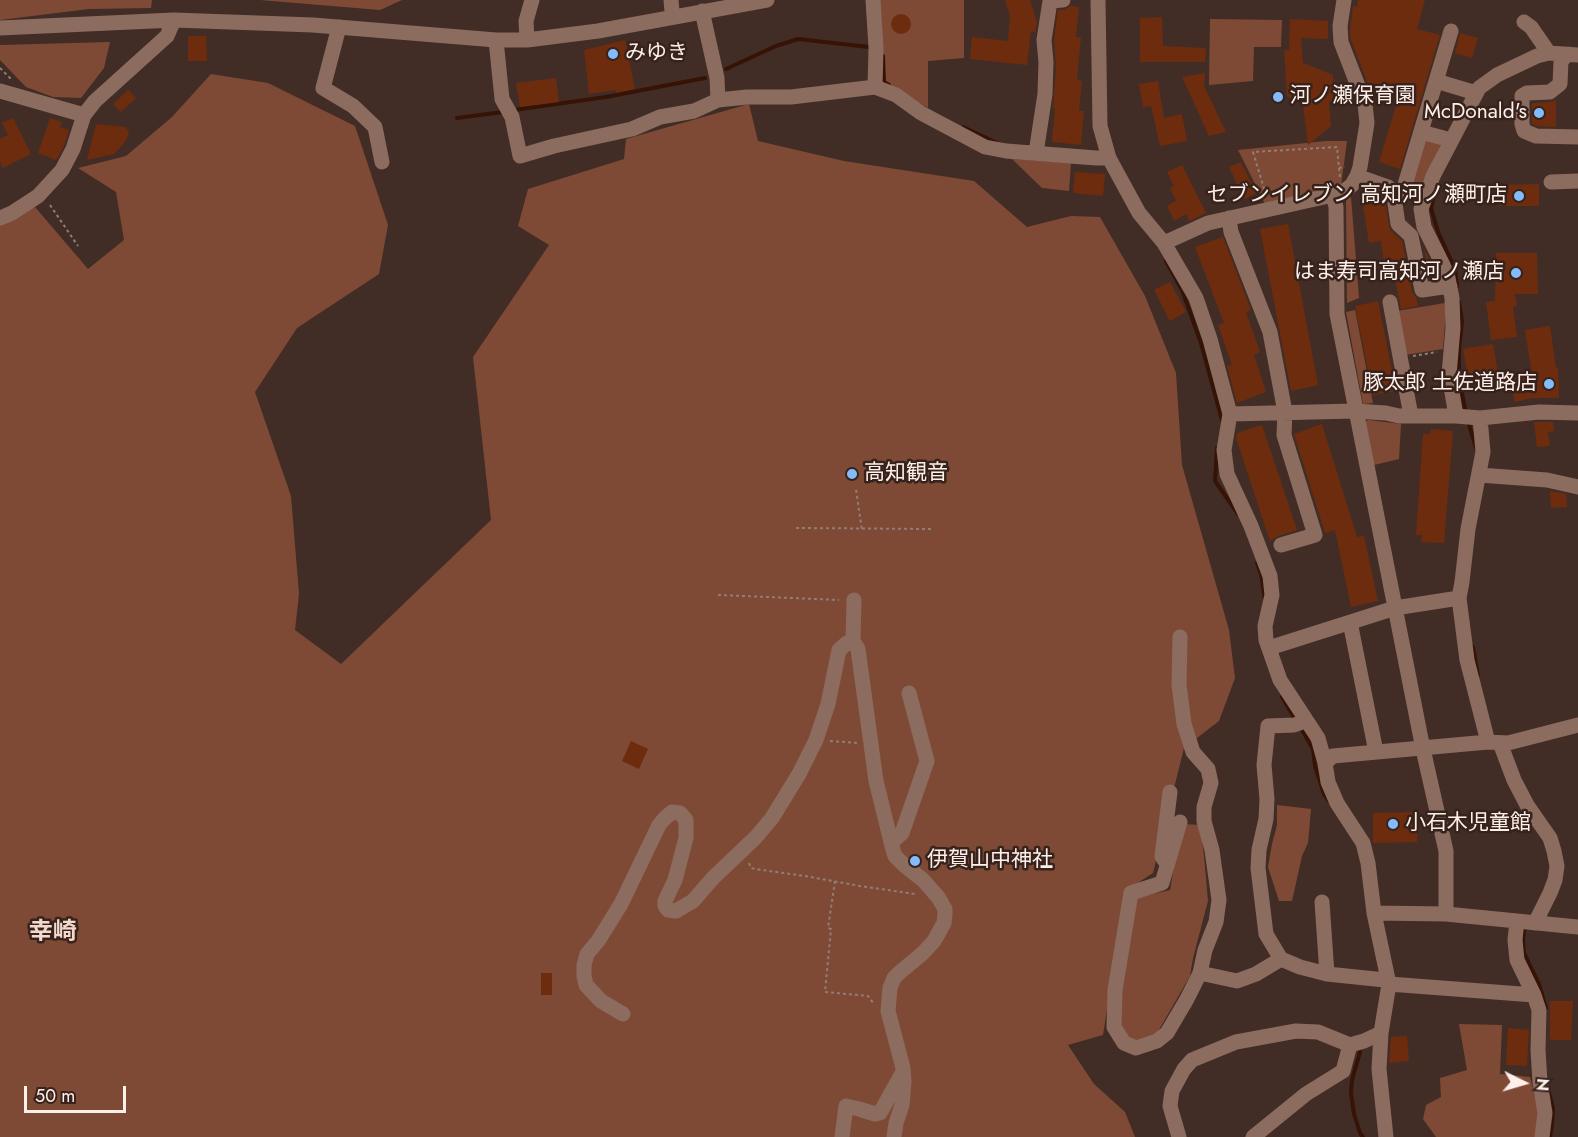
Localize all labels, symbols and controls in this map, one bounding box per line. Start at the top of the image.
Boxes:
place label: みゆき [625,41,688,67]
marker: みゆき [606,47,620,61]
place label: 河ノ瀬保育園 [1290,84,1416,110]
marker: 河ノ瀬保育園 [1271,90,1285,104]
place label: McDonald's [1424,100,1527,126]
marker: McDonald's [1532,106,1546,120]
place label: セブンイレブン 高知河ノ瀬町店 [1207,183,1507,209]
marker: セブンイレブン 高知河ノ瀬町店 [1512,189,1526,203]
place label: はま寿司高知河ノ瀬店 [1294,260,1504,286]
marker: はま寿司高知河ノ瀬店 [1509,266,1523,280]
place label: 豚太郎 土佐道路店 [1363,371,1537,397]
marker: 豚太郎 土佐道路店 [1542,377,1556,391]
place label: 高知観音 [864,461,948,487]
marker: 高知観音 [845,467,859,481]
place label: 小石木児童館 [1405,811,1531,837]
marker: 小石木児童館 [1386,817,1400,831]
place label: 伊賀山中神社 [927,848,1053,874]
marker: 伊賀山中神社 [908,854,922,868]
district label: 幸崎 [29,919,77,947]
north arrow [1494,1053,1554,1113]
scale bar [27,1074,129,1112]
text: N [1530,1077,1554,1092]
text: 50 m [35,1083,75,1109]

